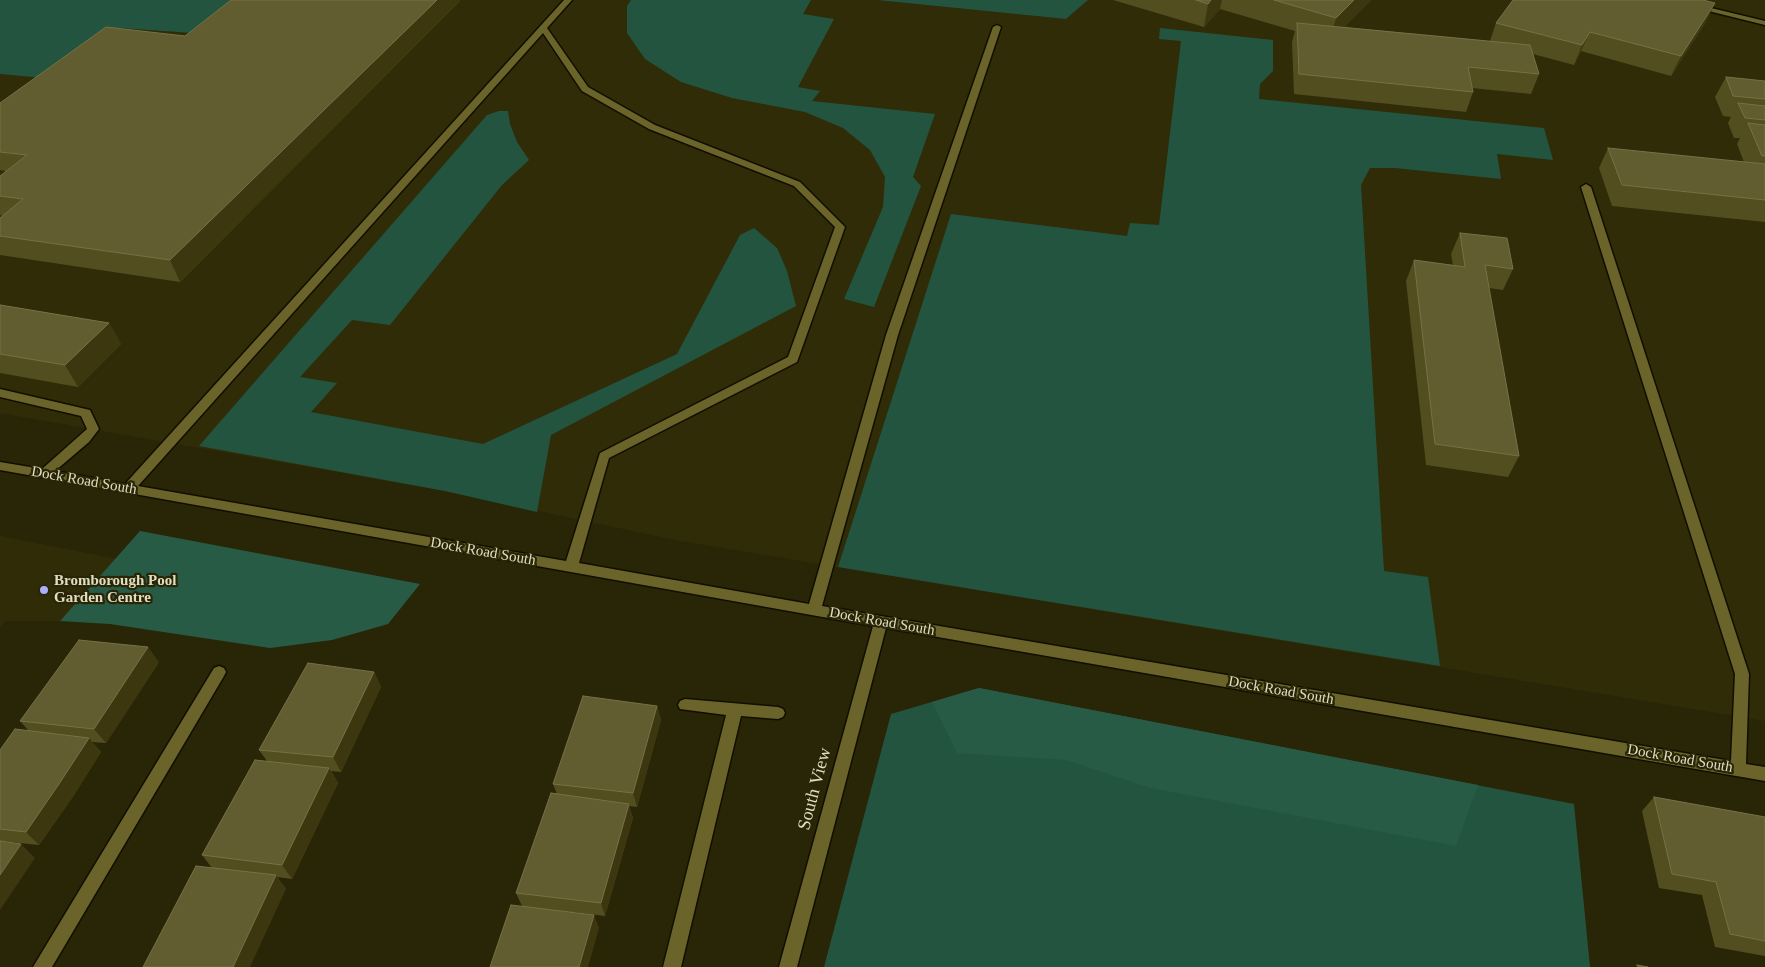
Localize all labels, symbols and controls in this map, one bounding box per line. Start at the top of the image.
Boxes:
street label: Dock Road South [30,463,138,499]
street label: Dock Road South [429,534,537,570]
place label: Bromborough Pool Garden Centre [54,572,176,607]
marker: Bromborough Pool Garden Centre [38,584,50,596]
street label: Dock Road South [828,604,936,640]
street label: Dock Road South [1227,673,1335,709]
street label: Dock Road South [1626,741,1734,777]
street label: South View [794,745,836,833]

